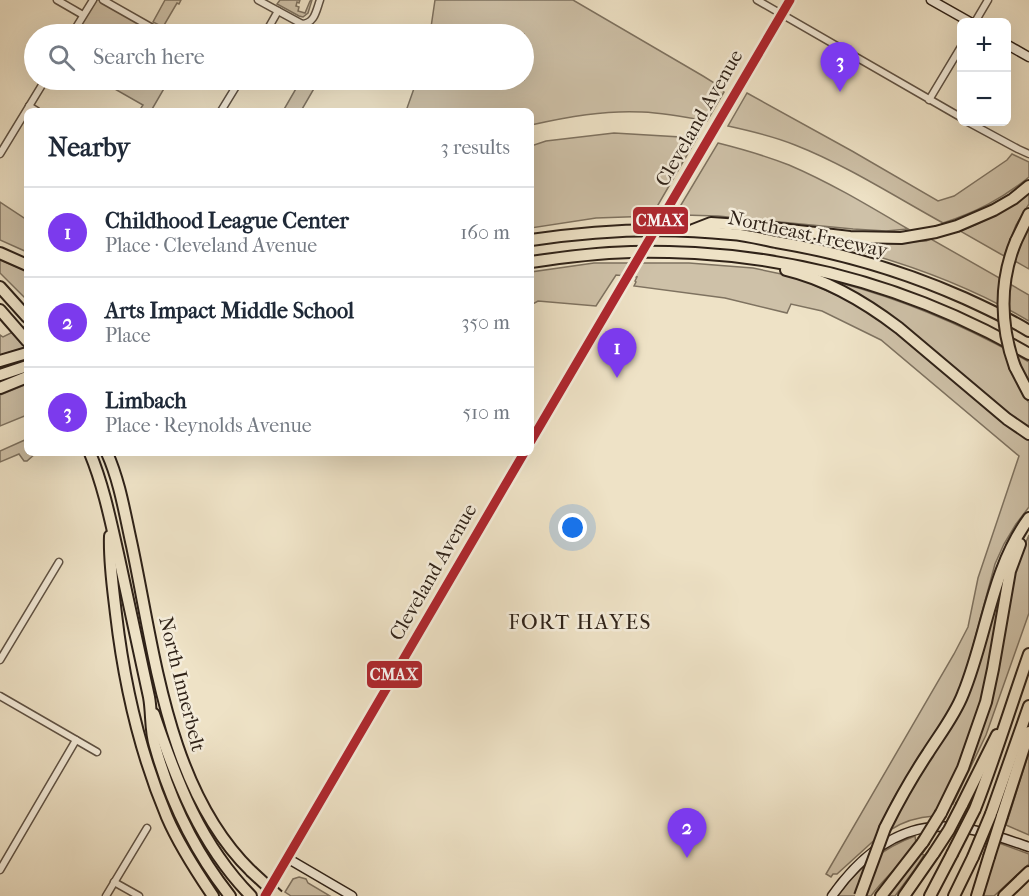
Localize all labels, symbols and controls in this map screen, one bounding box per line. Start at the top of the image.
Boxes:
map controls [957,18,1011,126]
button: + [957,18,1011,72]
search box [24,24,534,90]
icon: search [45,41,78,74]
pin: 3 [820,42,860,92]
text: Search here [93,44,205,70]
street label: Cleveland Avenue [651,45,748,190]
button: − [957,72,1011,126]
text: Nearby [48,132,130,163]
text: 3 results [441,136,510,159]
line badge: CMAX [632,206,689,235]
street label: Northeast Freeway [726,206,891,262]
text: Childhood League Center [105,208,349,234]
text: CMAX [636,211,685,230]
text: 1 [64,221,71,244]
text: 160 m [460,221,510,244]
text: Place · Cleveland Avenue [105,234,317,257]
text: Arts Impact Middle School [105,298,354,324]
text: 2 [62,311,73,334]
text: 350 m [461,311,510,334]
text: Place [105,324,151,347]
pin: 1 [598,328,636,378]
text: Limbach [105,388,187,414]
text: 3 [63,401,72,424]
text: 510 m [462,401,510,424]
text: Place · Reynolds Avenue [105,414,312,437]
street label: Cleveland Avenue [385,499,482,644]
your location [558,513,587,542]
district label: FORT HAYES [508,610,652,634]
street label: North Innerbelt [154,614,210,754]
line badge: CMAX [366,660,423,689]
text: CMAX [370,665,419,684]
pin: 2 [668,808,706,858]

